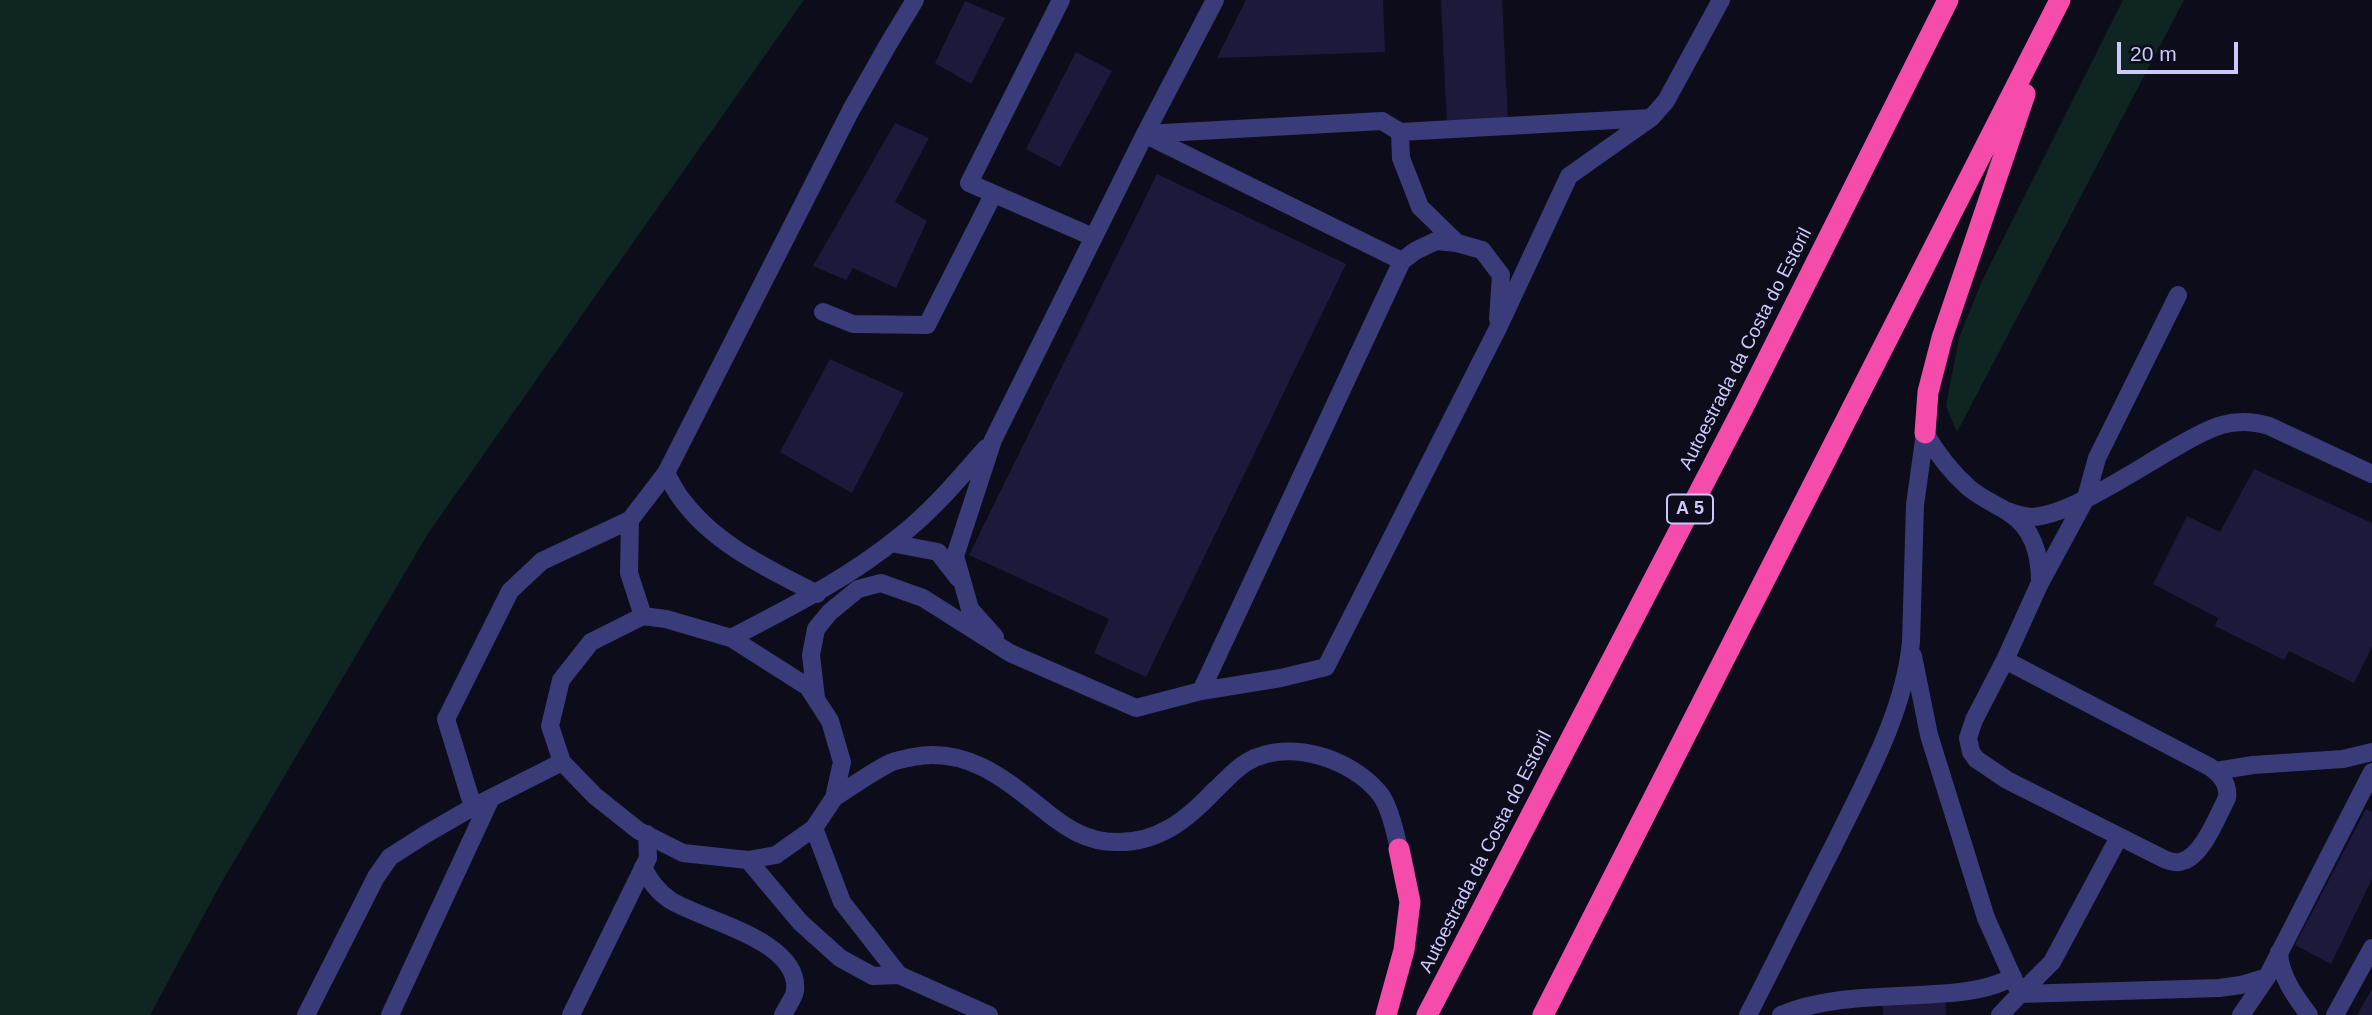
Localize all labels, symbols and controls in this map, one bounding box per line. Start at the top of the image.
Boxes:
scale bar [2120,28,2241,72]
text: 20 m [2130,42,2177,65]
street label: Autoestrada da Costa do Estoril [1675,224,1817,474]
road number: A 5 [1667,494,1713,524]
street label: Autoestrada da Costa do Estoril [1415,727,1557,977]

